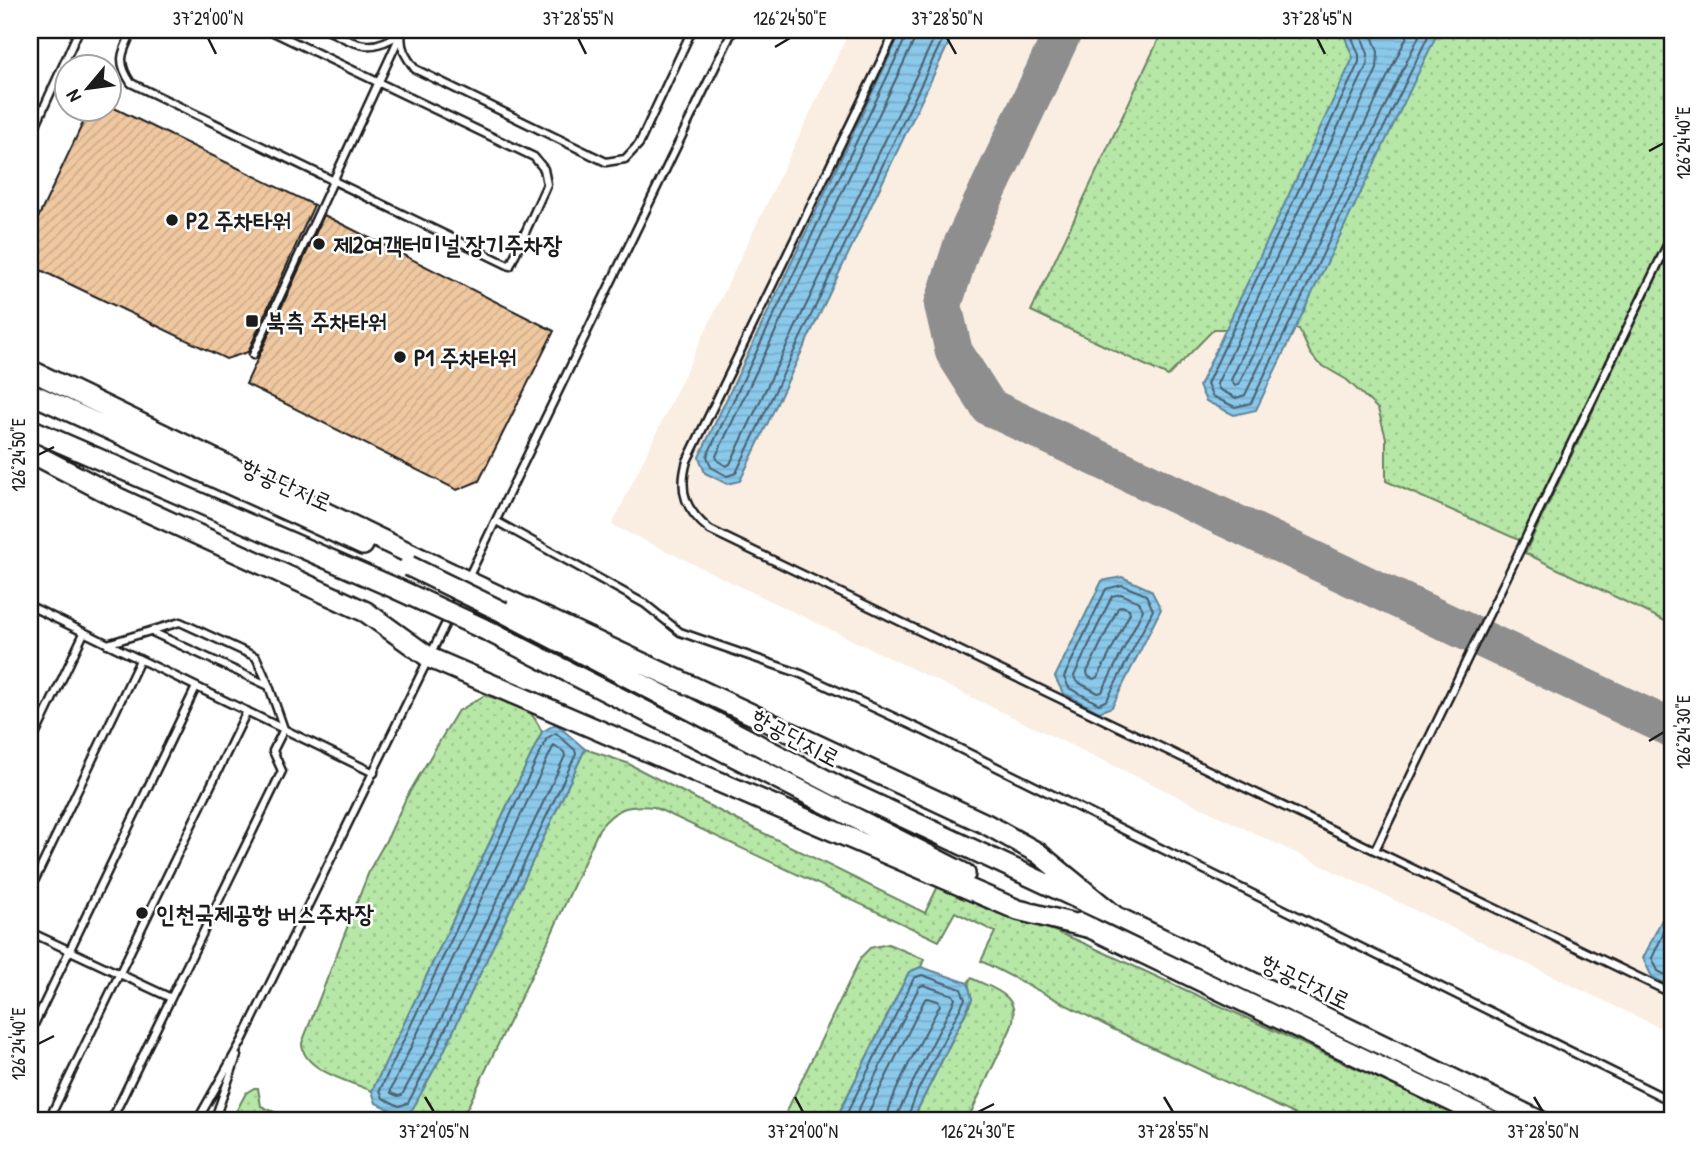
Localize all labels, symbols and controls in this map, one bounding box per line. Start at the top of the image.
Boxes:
text: 37°29'00"N [173,6,243,31]
text: 37°28'55"N [543,6,613,31]
text: 126°24'50"E [753,6,827,31]
text: 37°28'50"N [911,6,983,31]
text: 37°28'45"N [1282,6,1352,31]
north arrow [52,52,122,122]
text: N [59,86,87,107]
text: 126°24'40"E [1671,107,1696,179]
place label: P2 주차타워 [186,204,292,236]
marker: P2 주차타워 [164,212,180,228]
place label: 제2여객터미널 장기주차장 [333,228,563,260]
marker: 제2여객터미널 장기주차장 [311,236,327,252]
place label: 북측 주차타워 [266,305,387,337]
marker: 북측 주차타워 [244,313,260,329]
place label: P1 주차타워 [414,341,517,373]
marker: P1 주차타워 [392,349,408,365]
text: 126°24'50"E [6,418,31,492]
street label: 항공단지로 [236,450,338,518]
text: 126°24'30"E [1671,695,1696,769]
street label: 항공단지로 [746,700,846,774]
place label: 인천국제공항 버스주차장 [156,897,375,929]
marker: 인천국제공항 버스주차장 [134,905,150,921]
street label: 항공단지로 [1256,945,1356,1017]
text: 126°24'40"E [6,1008,31,1080]
text: 37°29'05"N [399,1119,469,1144]
text: 37°29'00"N [768,1119,838,1144]
text: 126°24'30"E [941,1119,1015,1144]
text: 37°28'55"N [1138,1119,1208,1144]
text: 37°28'50"N [1507,1119,1579,1144]

